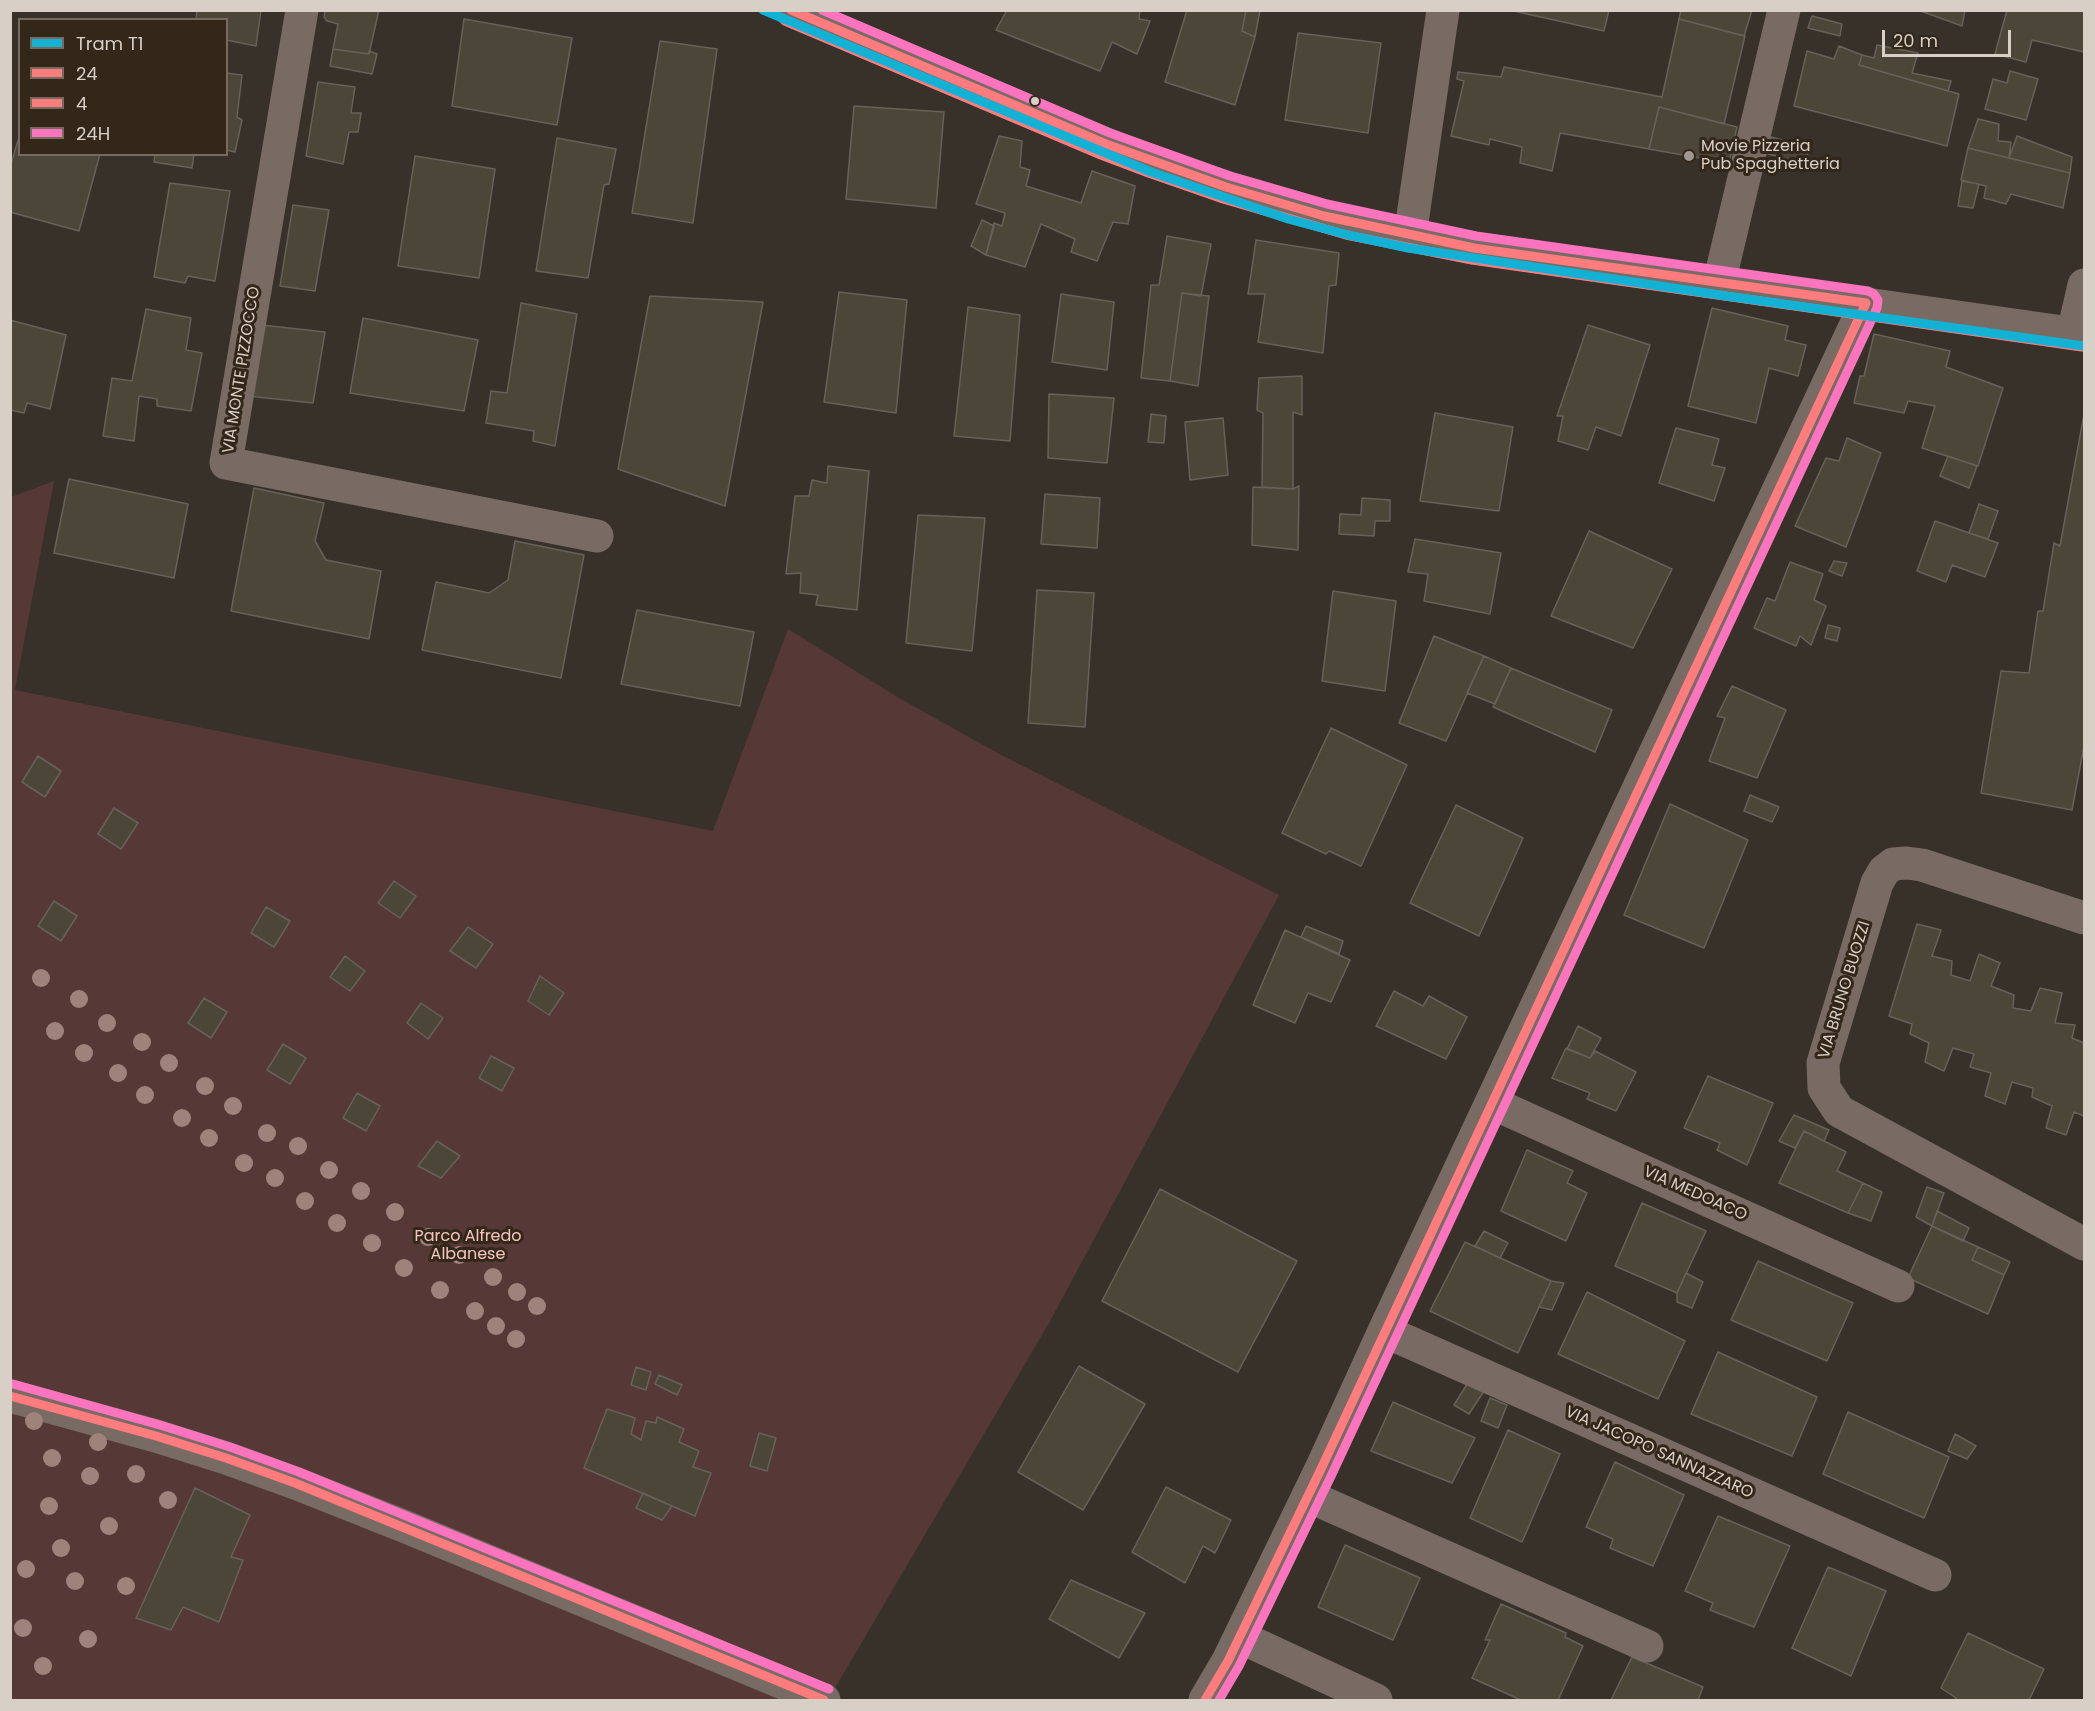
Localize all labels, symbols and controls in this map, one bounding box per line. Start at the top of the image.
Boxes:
legend [18,18,228,156]
scale bar [1885,18,2014,56]
text: 20 m [1893,28,1938,53]
text: Tram T1 [76,31,143,56]
text: 24 [76,61,98,86]
text: 4 [76,91,87,116]
unlabelled marker [1029,95,1041,107]
text: 24H [76,121,110,146]
place label: Movie Pizzeria Pub Spaghetteria [1701,137,1840,175]
marker: Movie Pizzeria Pub Spaghetteria [1682,149,1696,163]
street label: VIA MONTE PIZZOCCO [219,285,265,455]
street label: VIA BRUNO BUOZZI [1815,919,1875,1061]
street label: VIA MEDOACO [1640,1163,1750,1225]
park label: Parco Alfredo Albanese [414,1227,522,1265]
street label: VIA JACOPO SANNAZZARO [1562,1403,1756,1503]

